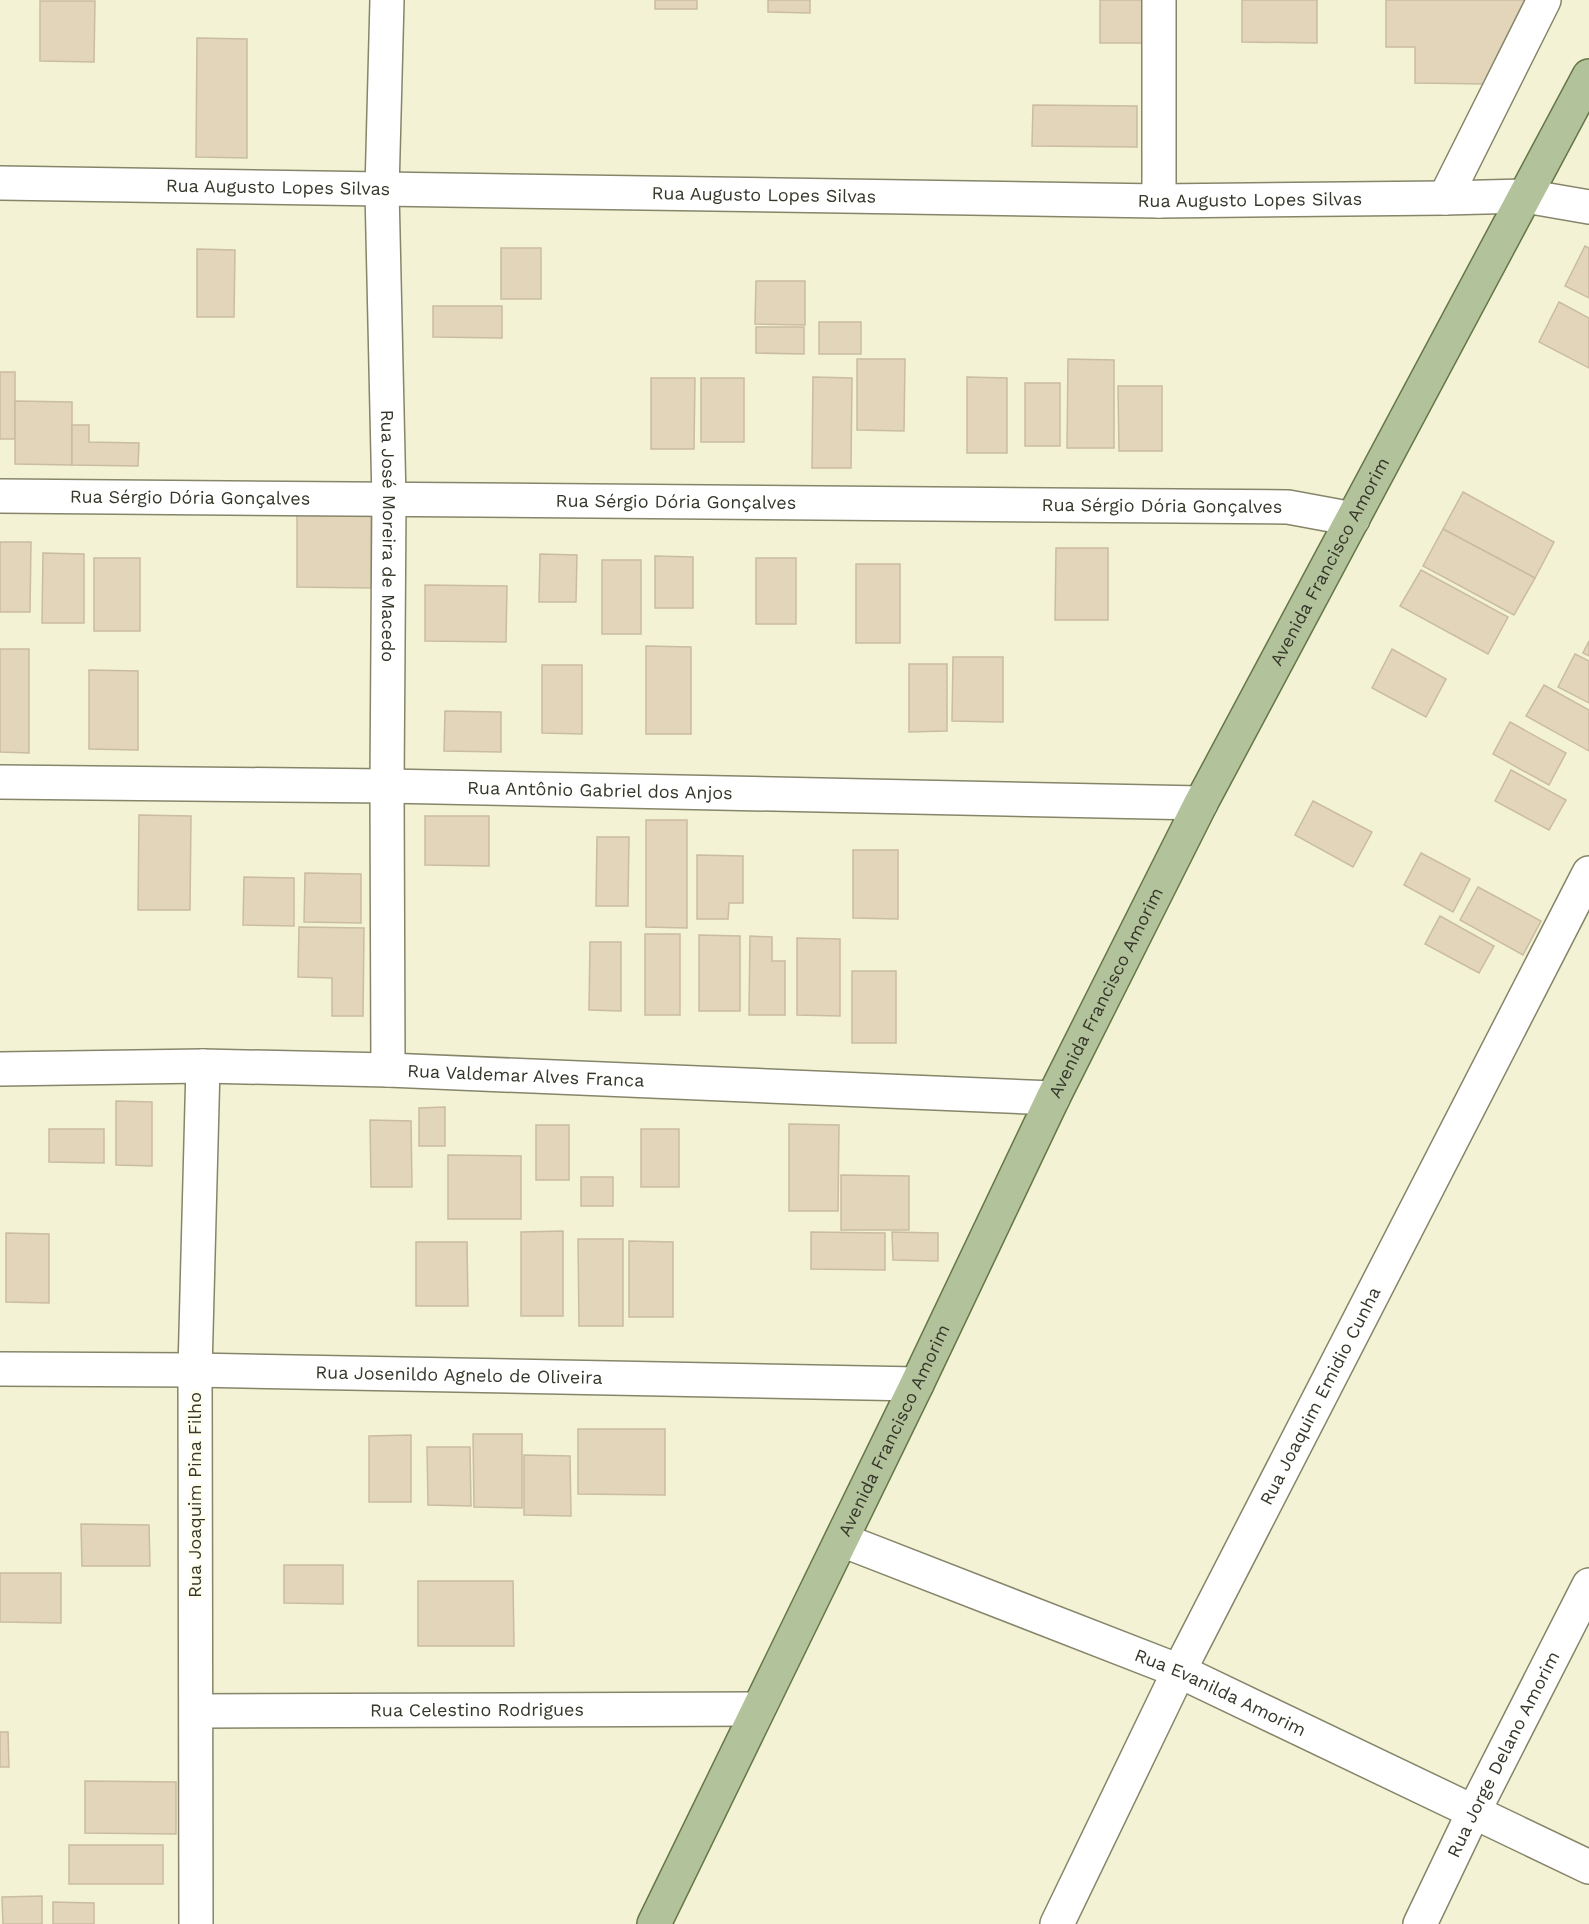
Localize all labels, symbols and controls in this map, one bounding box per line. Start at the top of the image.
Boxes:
street label: Rua Augusto Lopes Silvas [166,175,390,199]
street label: Rua Augusto Lopes Silvas [652,182,876,207]
street label: Rua Augusto Lopes Silvas [1137,188,1362,211]
street label: Rua José Moreira de Macedo [377,409,400,662]
street label: Avenida Francisco Amorim [1265,454,1393,669]
street label: Rua Sérgio Dória Gonçalves [70,486,310,509]
street label: Rua Sérgio Dória Gonçalves [556,490,796,513]
street label: Rua Sérgio Dória Gonçalves [1042,494,1282,517]
street label: Rua Antônio Gabriel dos Anjos [467,777,733,803]
street label: Avenida Francisco Amorim [1044,884,1167,1101]
street label: Rua Valdemar Alves Franca [407,1060,645,1091]
street label: Rua Joaquim Emidio Cunha [1255,1283,1385,1508]
street label: Avenida Francisco Amorim [834,1321,954,1539]
street label: Rua Josenildo Agnelo de Oliveira [315,1361,603,1388]
street label: Rua Joaquim Pina Filho [184,1392,205,1598]
street label: Rua Evanilda Amorim [1132,1644,1310,1740]
street label: Rua Jorge Delano Amorim [1442,1648,1564,1861]
street label: Rua Celestino Rodrigues [370,1699,584,1720]

